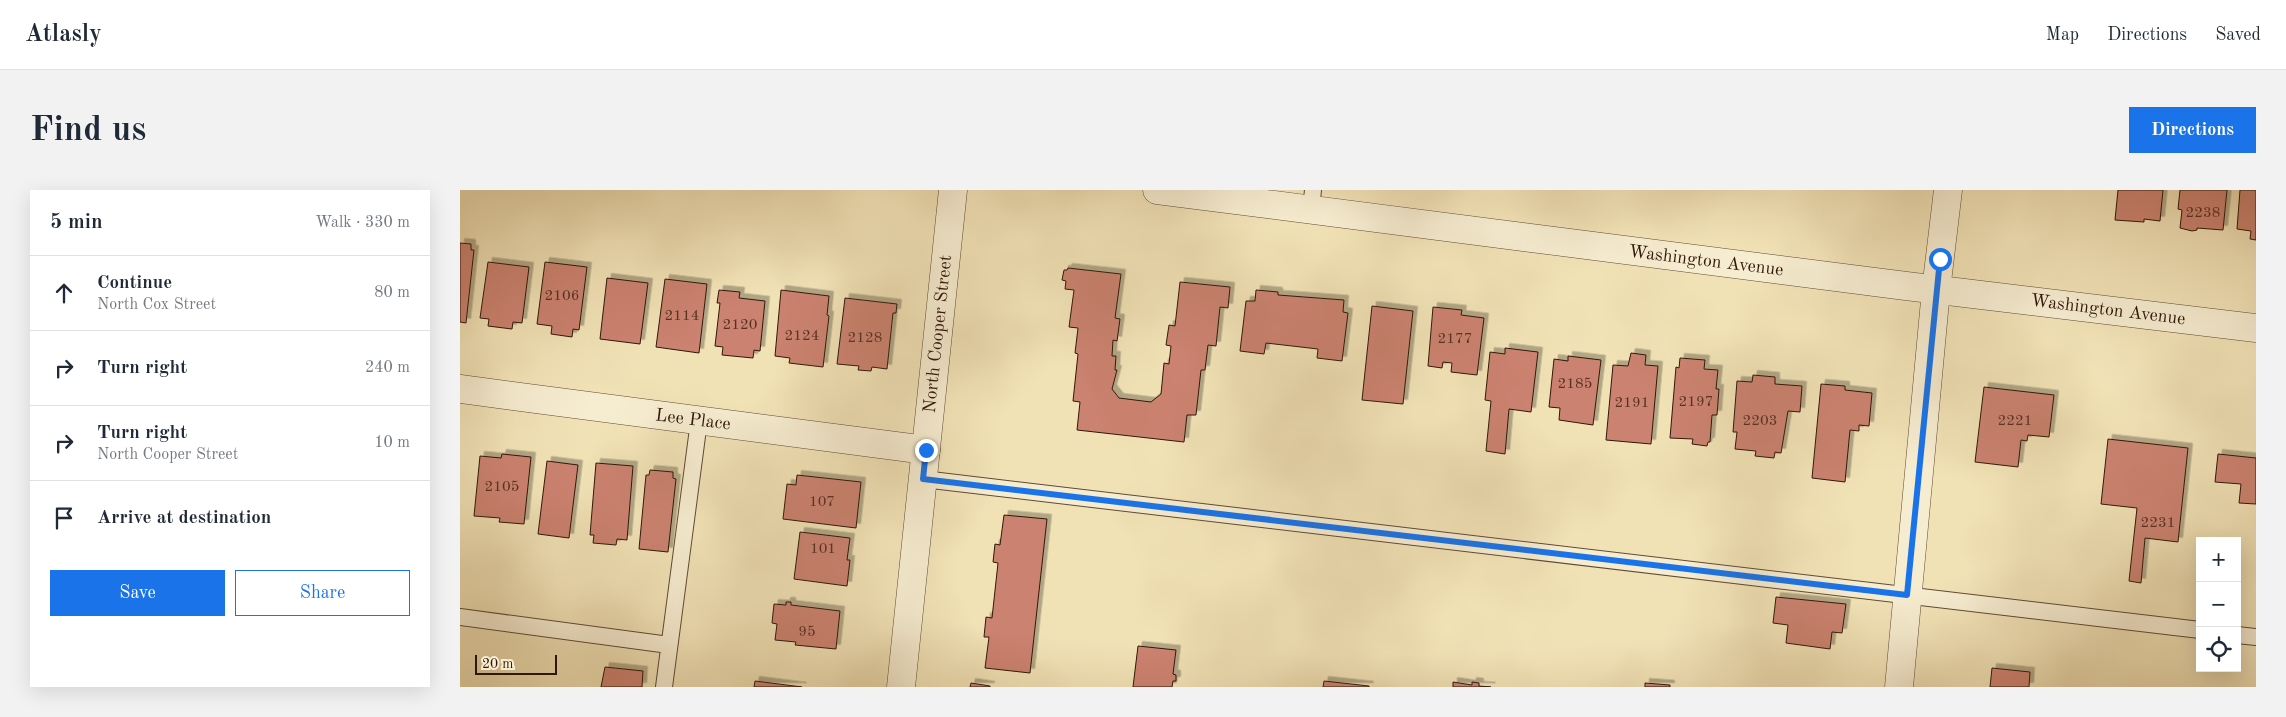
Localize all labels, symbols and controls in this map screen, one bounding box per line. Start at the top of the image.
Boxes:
text: Atlasly [25,23,102,47]
text: Map [2046,26,2079,44]
text: Directions [2107,26,2187,44]
text: Saved [2215,26,2261,44]
button: Directions [2129,107,2256,153]
text: Find us [30,113,146,148]
house number: 2238 [2186,206,2220,221]
text: 5 min [50,212,103,233]
text: Walk · 330 m [315,215,410,231]
street label: Washington Avenue [1628,243,1784,279]
route start [1929,248,1952,271]
street label: North Cooper Street [921,254,955,414]
text: Continue [97,274,172,293]
icon: ahead [50,279,78,307]
text: 80 m [374,285,410,301]
house number: 2106 [545,289,579,304]
street label: Washington Avenue [2030,292,2186,328]
text: North Cox Street [97,297,216,313]
house number: 2114 [665,309,699,324]
house number: 2120 [723,318,757,333]
house number: 2124 [785,329,819,344]
house number: 2128 [848,331,882,346]
house number: 2177 [1438,332,1472,347]
icon: right [50,354,78,382]
text: Turn right [97,359,187,378]
text: 240 m [365,360,410,376]
house number: 2185 [1558,377,1592,392]
house number: 2197 [1679,395,1713,410]
house number: 2191 [1615,396,1649,411]
street label: Lee Place [654,406,732,434]
house number: 2203 [1743,414,1777,429]
house number: 2221 [1998,414,2032,429]
text: Turn right [97,424,187,443]
icon: right [50,429,78,457]
text: 10 m [374,435,410,451]
route end [915,439,938,462]
text: North Cooper Street [97,447,238,463]
house number: 2105 [485,480,519,495]
house number: 107 [809,495,835,510]
icon: arrive [50,504,78,532]
text: Arrive at destination [97,509,271,528]
house number: 2231 [2141,516,2175,531]
map controls [2196,537,2241,672]
button: + [2196,537,2241,582]
house number: 101 [810,542,836,557]
button: Save [50,570,225,616]
button: Share [235,570,410,616]
button: − [2196,582,2241,627]
house number: 95 [798,625,816,640]
button: locate [2196,627,2241,672]
scale bar [475,652,558,675]
text: 20 m [482,657,513,671]

